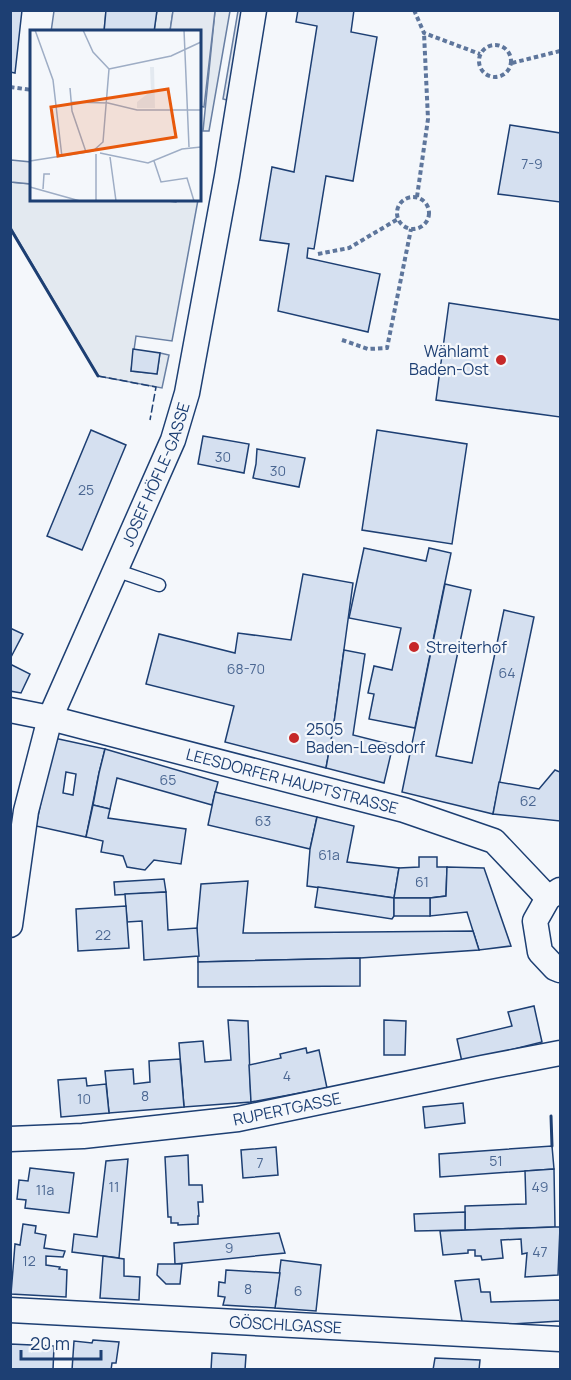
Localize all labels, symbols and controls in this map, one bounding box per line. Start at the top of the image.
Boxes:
inset map [30,30,201,201]
house number: 7-9 [521,154,543,173]
place label: Wählamt Baden-Ost [409,340,489,380]
marker: Wählamt Baden-Ost [494,353,508,367]
street label: JOSEF HÖFLE-GASSE [116,400,195,550]
house number: 30 [215,447,231,466]
house number: 30 [270,461,286,480]
house number: 25 [78,480,94,499]
place label: Streiterhof [426,636,507,658]
marker: Streiterhof [407,640,421,654]
house number: 68-70 [227,659,265,678]
house number: 64 [499,663,515,682]
place label: 2505 Baden-Leesdorf [306,718,425,758]
marker: 2505 Baden-Leesdorf [287,731,301,745]
street label: LEESDORFER HAUPTSTRASSE [184,743,401,819]
house number: 65 [160,770,176,789]
house number: 62 [520,791,536,810]
house number: 63 [255,811,271,830]
house number: 61a [318,845,340,864]
house number: 61 [415,872,429,891]
house number: 22 [95,925,111,944]
house number: 4 [283,1066,291,1085]
house number: 8 [141,1086,149,1105]
street label: RUPERTGASSE [231,1087,343,1131]
house number: 10 [77,1089,91,1108]
house number: 51 [489,1151,503,1170]
house number: 7 [256,1153,264,1172]
house number: 11 [109,1177,119,1196]
house number: 49 [532,1177,548,1196]
house number: 11a [36,1180,54,1199]
house number: 9 [225,1238,233,1257]
house number: 47 [532,1242,548,1261]
house number: 12 [22,1251,36,1270]
house number: 8 [244,1279,252,1298]
house number: 6 [294,1281,302,1300]
street label: GÖSCHLGASSE [229,1311,343,1338]
scale bar [21,1323,100,1361]
text: 20 m [30,1331,70,1355]

